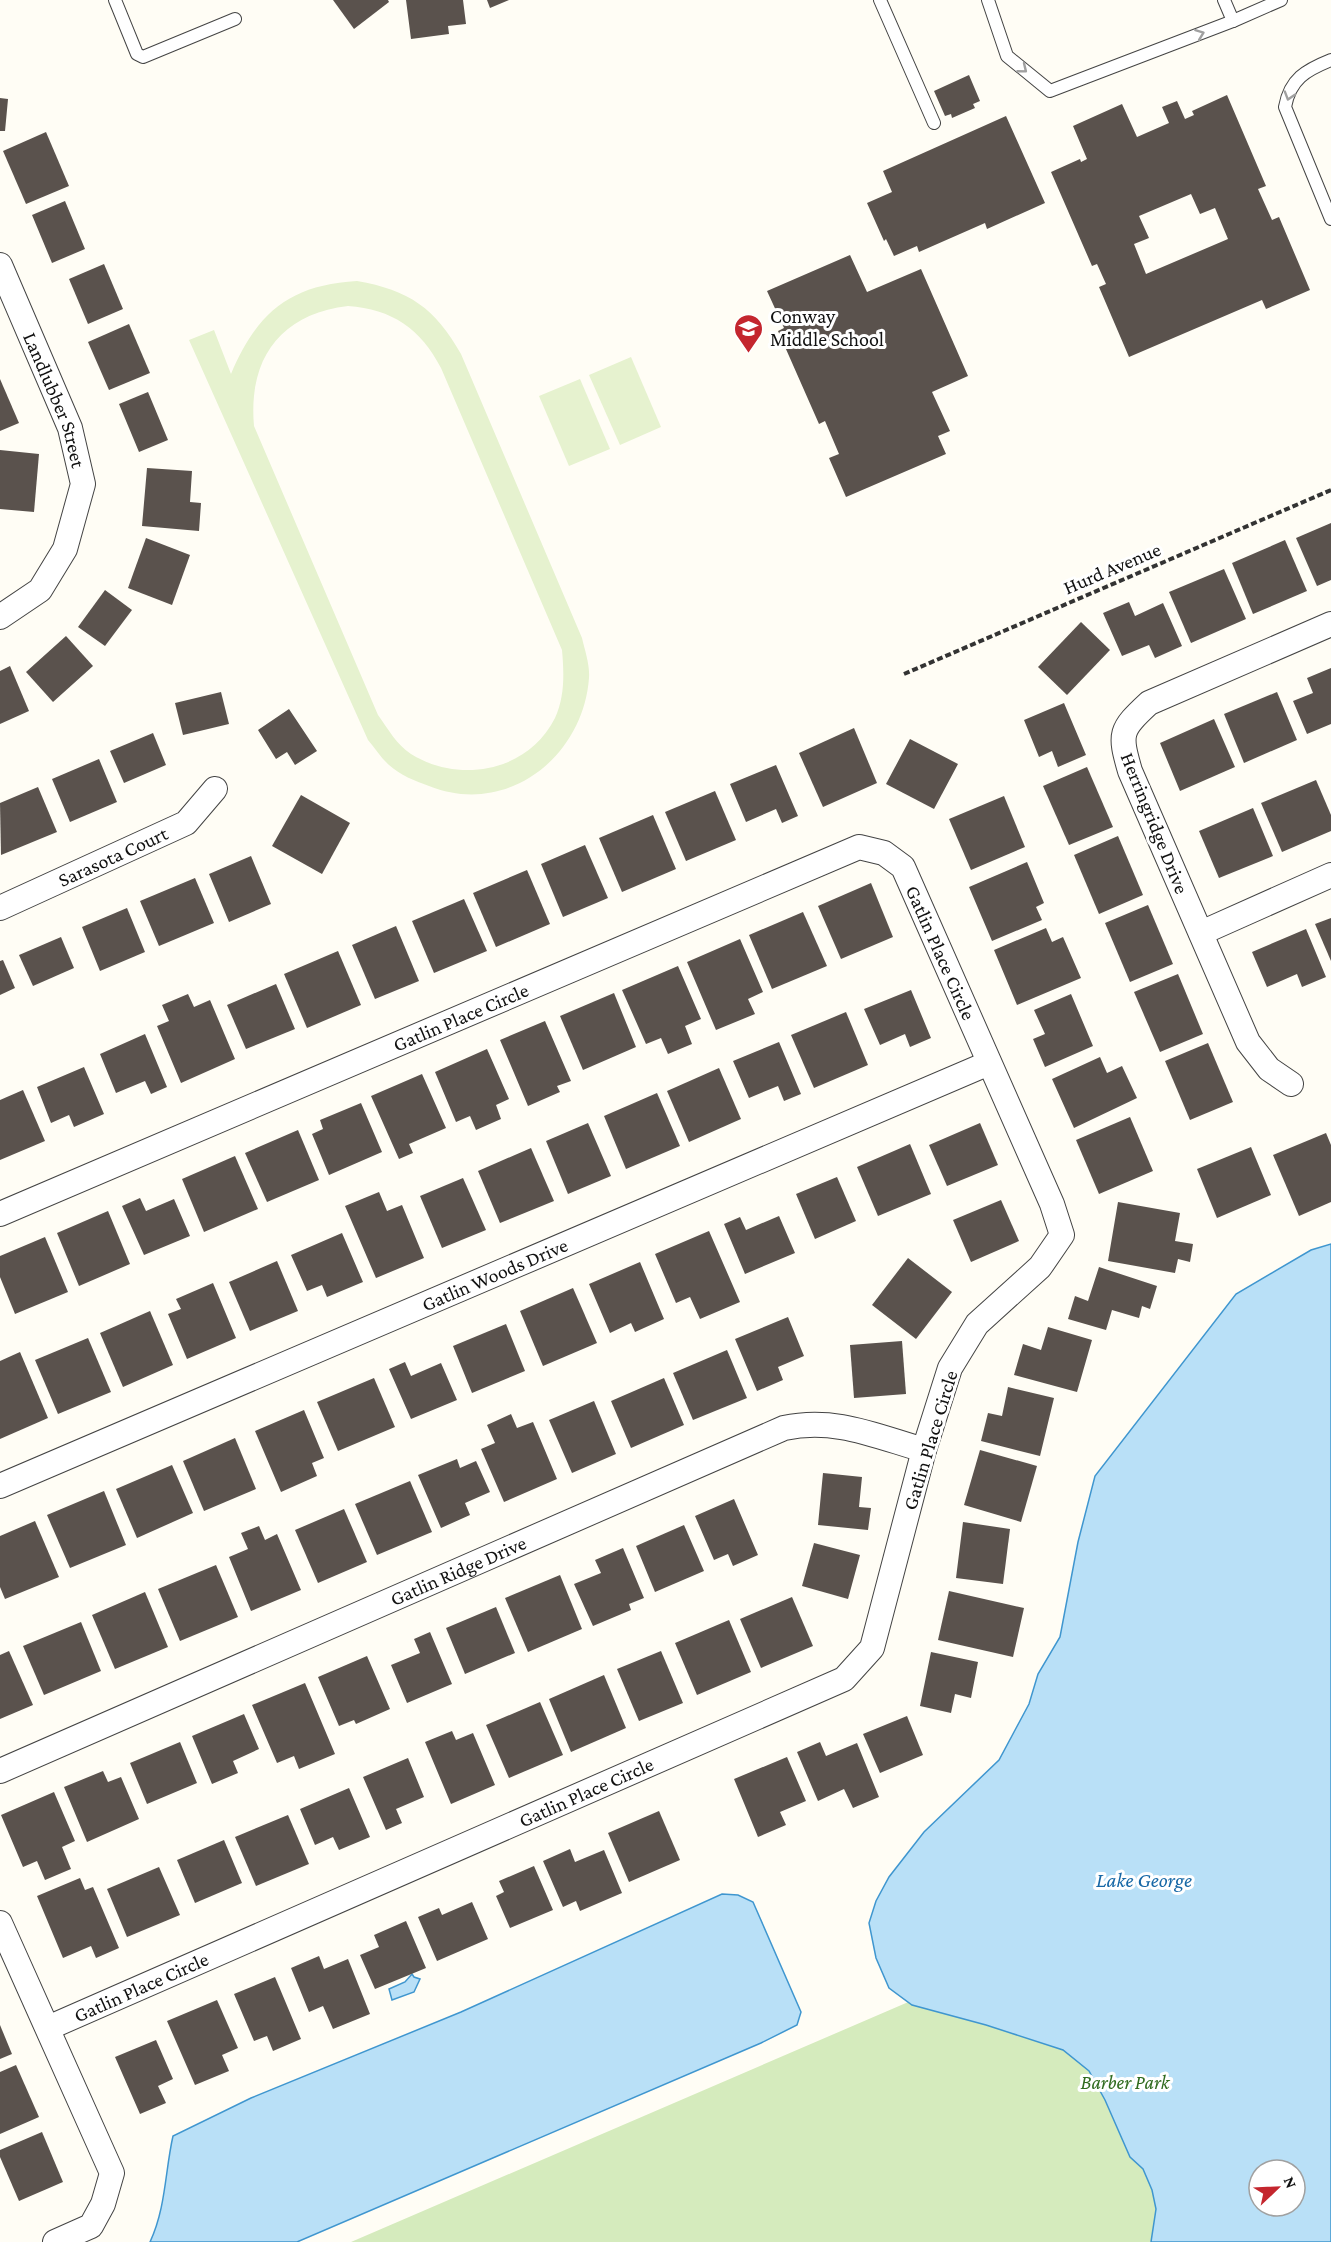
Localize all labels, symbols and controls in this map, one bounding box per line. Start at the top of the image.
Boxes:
one-way arrow [1194,29,1205,41]
one-way arrow [1016,61,1027,72]
one-way arrow [1284,90,1296,101]
place label: Conway Middle School [770,305,884,350]
school or university icon: Conway Middle School [733,312,765,354]
street label: Landlubber Street [19,329,90,470]
street label: Hurd Avenue [1060,538,1164,598]
street label: Herringridge Drive [1116,749,1193,897]
street label: Sarasota Court [55,822,171,891]
street label: Gatlin Place Circle [901,882,980,1023]
street label: Gatlin Place Circle [390,979,532,1056]
street label: Gatlin Woods Drive [418,1233,571,1315]
street label: Gatlin Place Circle [898,1367,962,1512]
street label: Gatlin Ridge Drive [387,1531,530,1610]
street label: Gatlin Place Circle [515,1752,657,1831]
water label: Lake George [1096,1868,1192,1892]
street label: Gatlin Place Circle [70,1947,212,2026]
park label: Barber Park [1080,2071,1171,2093]
north arrow [1247,2158,1307,2218]
text: N [1280,2174,1300,2191]

